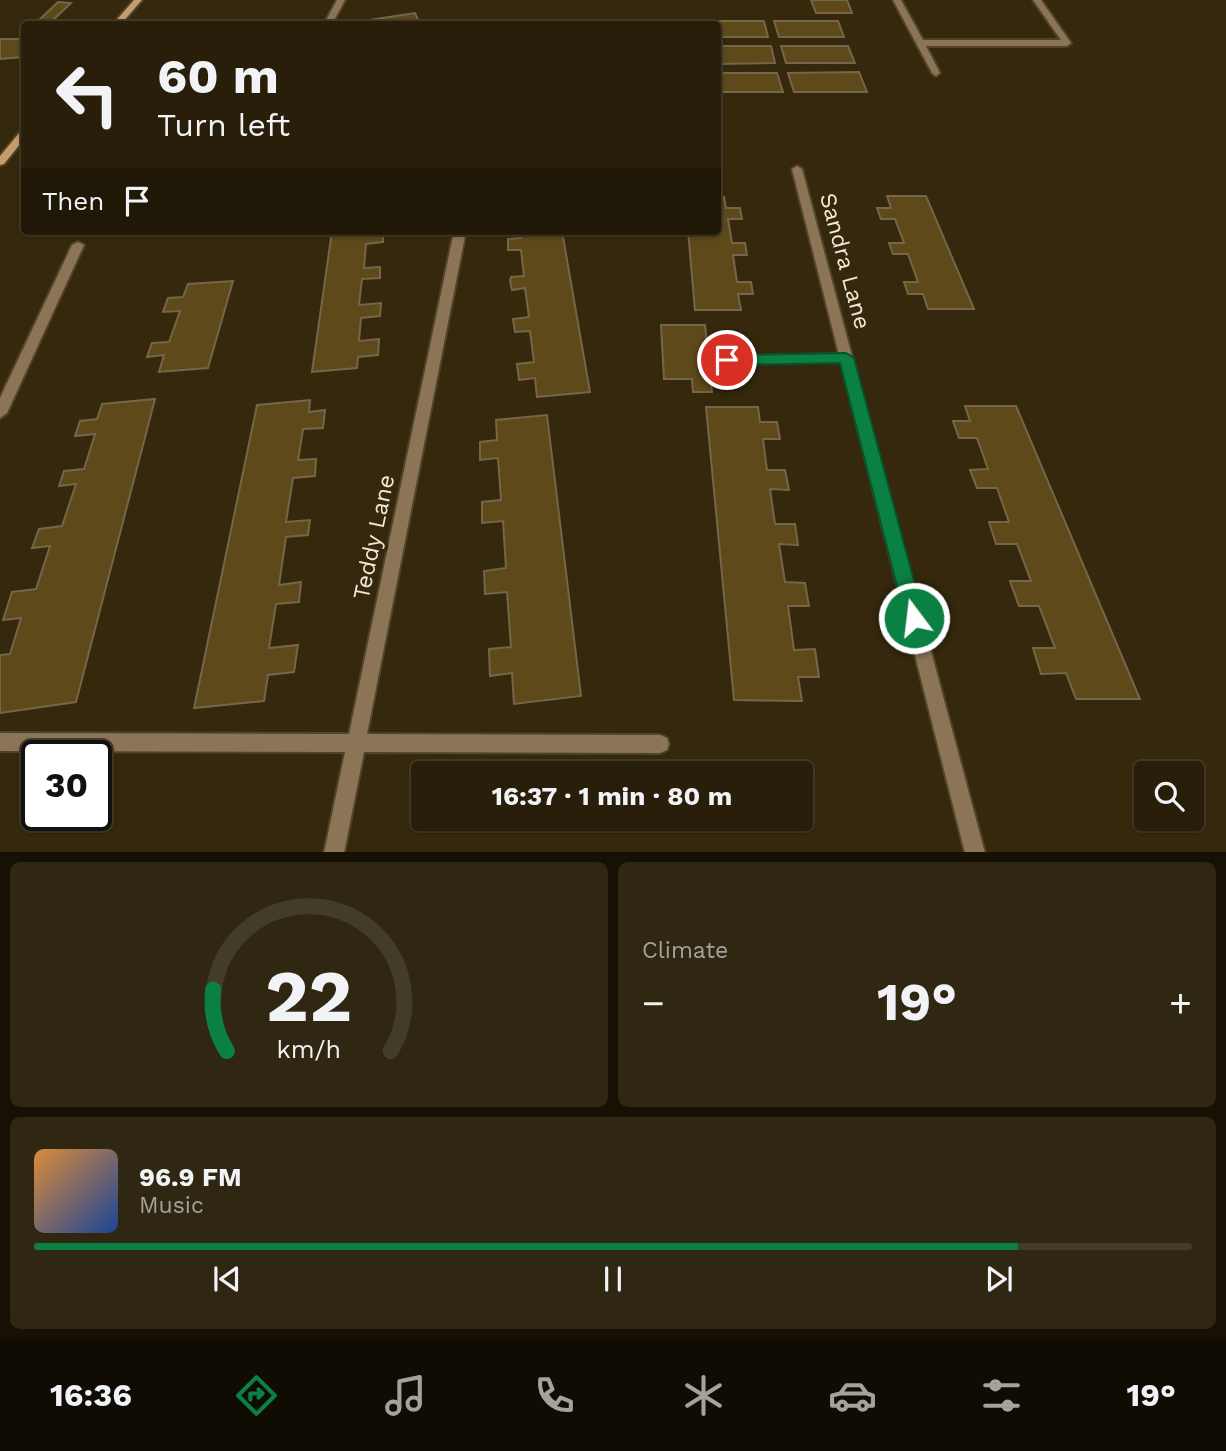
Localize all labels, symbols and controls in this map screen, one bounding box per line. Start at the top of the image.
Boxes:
text: 60 m [157,47,279,105]
icon: left [42,49,133,140]
text: Turn left [157,106,290,144]
icon: arrive [118,182,156,220]
text: Then [42,186,104,216]
street label: Sandra Lane [814,190,876,332]
pin [697,330,757,390]
icon: arrive [708,341,746,379]
street label: Teddy Lane [348,472,400,602]
position arrow [877,581,951,655]
speed limit sign: 30 [21,740,112,831]
map controls [1134,761,1204,831]
button: search [1134,761,1204,831]
text: 16:37 · 1 min · 80 m [492,781,732,811]
text: Climate [642,937,728,964]
text: 22 [266,953,352,1039]
text: 19° [877,972,957,1033]
text: − [642,981,665,1025]
text: + [1169,981,1192,1025]
text: km/h [277,1034,341,1063]
text: 96.9 FM [139,1162,242,1192]
text: Music [139,1192,204,1219]
icon: previous [208,1260,246,1298]
icon: pause [594,1260,632,1298]
icon: next [980,1260,1018,1298]
icon: directions [232,1371,281,1420]
icon: music [381,1371,430,1420]
icon: phone [530,1371,579,1420]
icon: climate [679,1371,728,1420]
icon: car [828,1371,877,1420]
icon: filters [977,1371,1026,1420]
text: 16:36 [50,1376,132,1414]
text: 19° [1127,1376,1176,1414]

